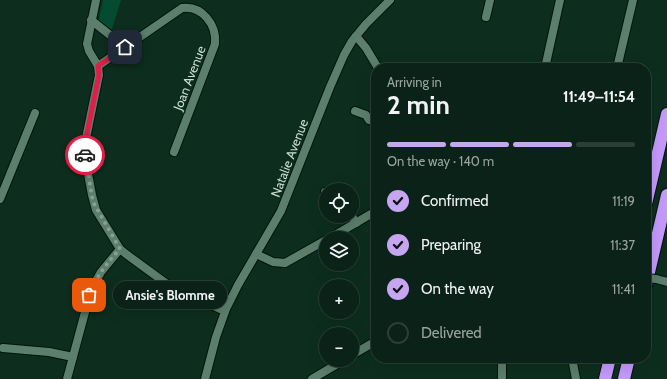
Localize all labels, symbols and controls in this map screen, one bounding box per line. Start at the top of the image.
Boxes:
pin [108,30,142,64]
icon: home [114,36,136,58]
street label: Joan Avenue [169,43,209,114]
text: Arriving in [387,74,442,90]
text: 11:49–11:54 [563,88,635,106]
text: 2 min [387,89,450,121]
street label: Natalie Avenue [267,116,311,199]
courier [65,135,105,175]
icon: car [74,144,96,166]
text: On the way · 140 m [387,153,494,169]
map controls [319,183,359,367]
button: locate [319,183,359,223]
icon: check [387,190,409,212]
text: Confirmed [421,192,489,210]
text: 11:19 [612,193,635,209]
button: layers [319,231,359,271]
icon: check [387,234,409,256]
text: Preparing [421,236,481,254]
text: 11:37 [610,237,635,253]
pin [72,278,106,312]
icon: check [387,278,409,300]
button: + [319,279,359,319]
text: On the way [421,280,494,298]
callout: Ansie's Blomme [113,281,227,309]
text: 11:41 [612,281,635,297]
icon: bag [78,284,100,306]
text: Ansie's Blomme [125,287,215,303]
text: Delivered [421,324,482,342]
button: − [319,327,359,367]

